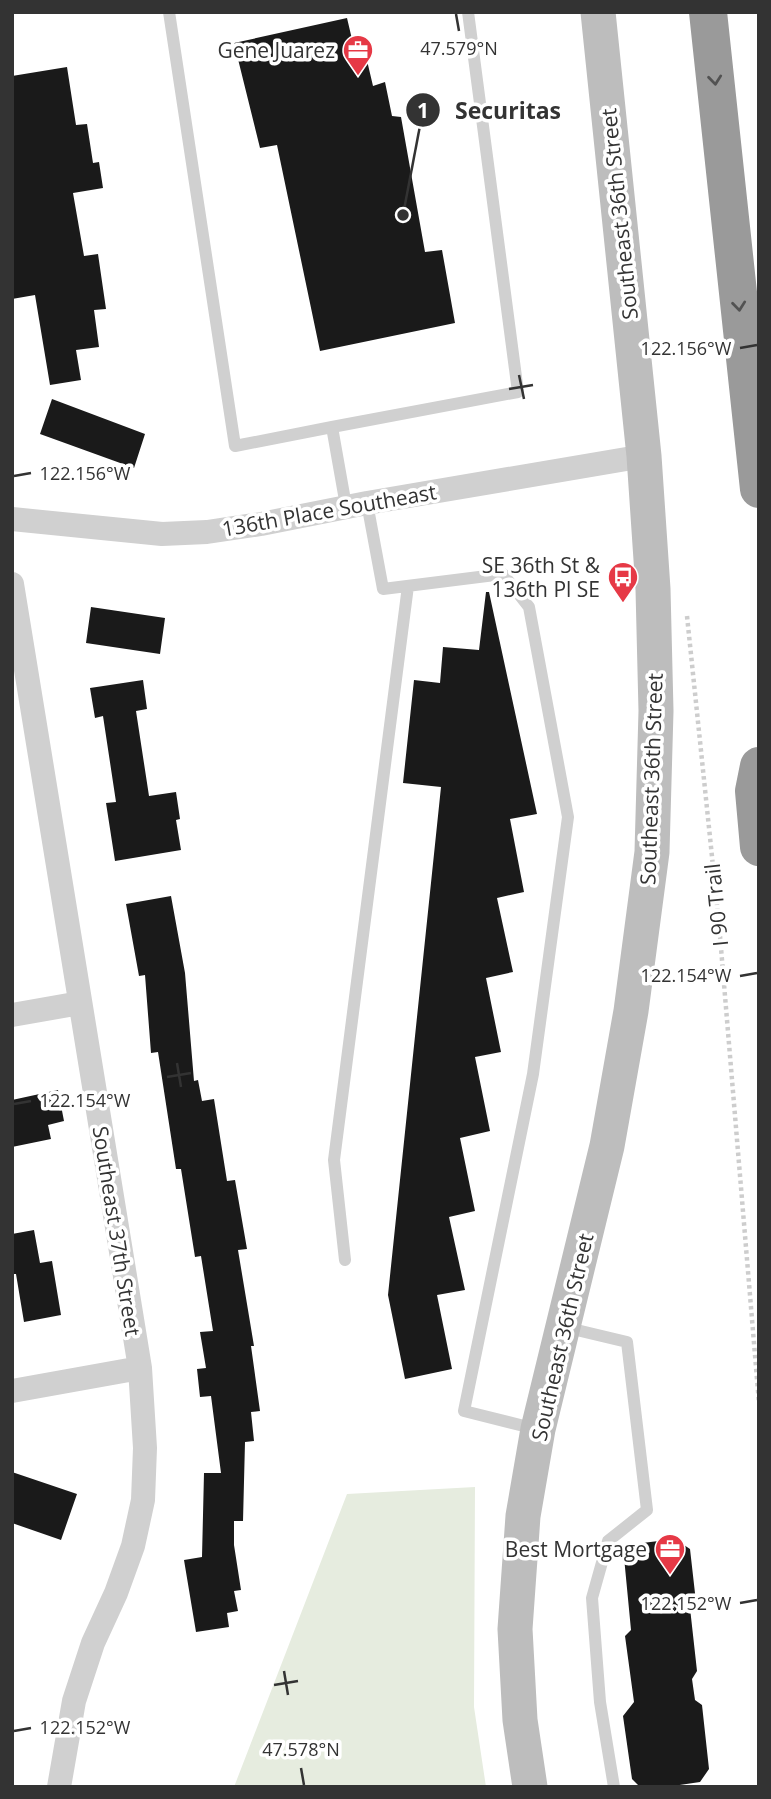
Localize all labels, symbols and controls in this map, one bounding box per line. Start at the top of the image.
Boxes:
office icon: Gene Juarez [341,33,375,77]
place label: Gene Juarez [217,36,335,64]
text: 47.579°N [420,36,498,60]
one-way arrow [708,74,723,86]
callout: Securitas [406,88,575,132]
text: Securitas [455,94,561,126]
text: 1 [417,96,429,124]
street label: Southeast 36th Street [594,107,644,321]
one-way arrow [732,301,747,312]
text: 122.156°W [641,336,732,360]
text: 122.156°W [40,461,131,485]
street label: 136th Place Southeast [220,477,438,543]
place label: SE 36th St & 136th Pl SE [482,551,601,603]
bus stop icon: SE 36th St & 136th Pl SE [606,560,640,604]
street label: Southeast 36th Street [633,672,669,886]
street label: I 90 Trail [698,862,734,948]
text: 122.154°W [641,963,732,987]
text: 122.154°W [40,1088,131,1112]
street label: Southeast 37th Street [87,1124,147,1338]
street label: Southeast 36th Street [524,1230,600,1444]
office icon: Best Mortgage [653,1532,687,1576]
place label: Best Mortgage [505,1535,647,1563]
text: 122.152°W [641,1591,732,1615]
text: 122.152°W [40,1715,131,1739]
text: 47.578°N [262,1737,340,1761]

